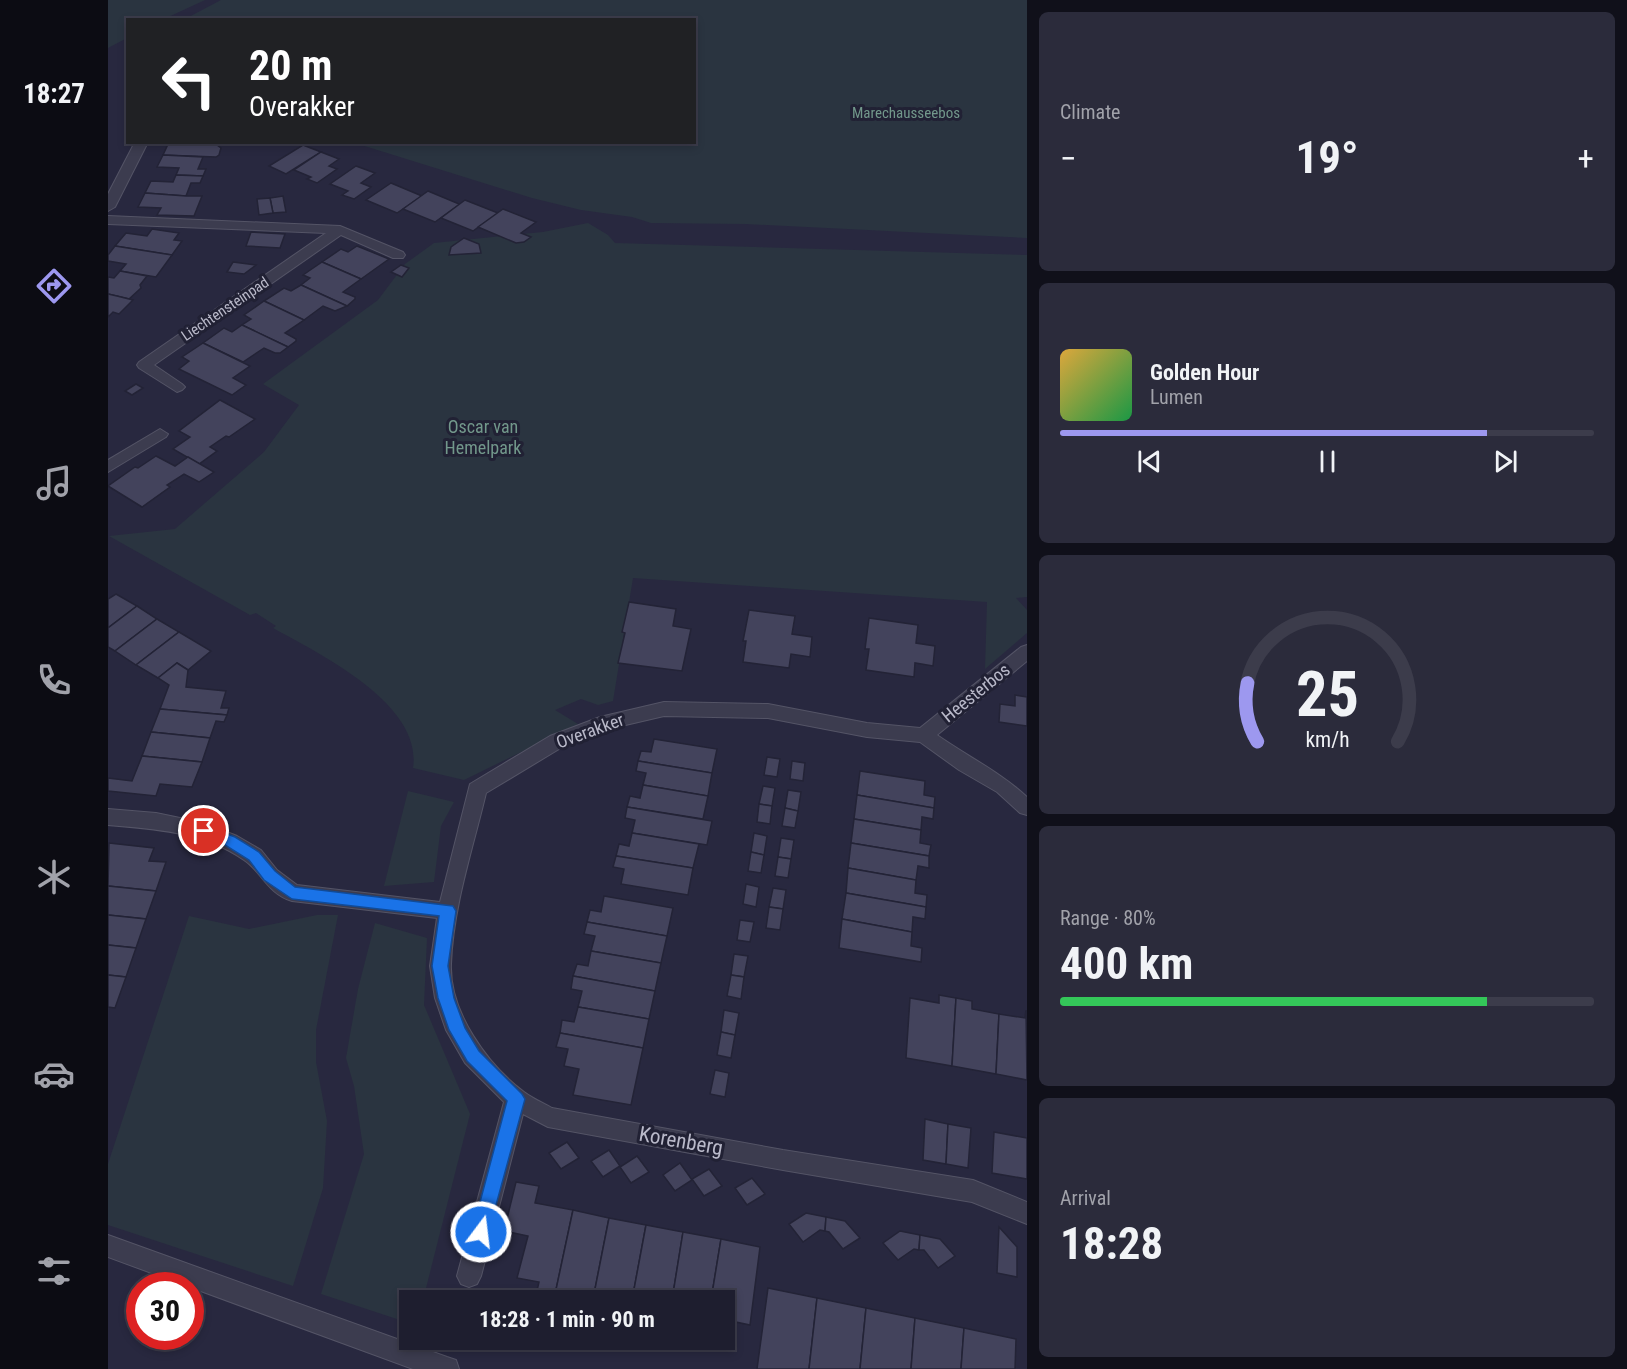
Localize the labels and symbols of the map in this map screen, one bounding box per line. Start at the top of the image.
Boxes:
park label: Marechausseebos [852,104,960,122]
street label: Liechtensteinpad [178,273,272,345]
park label: Oscar van Hemelpark [445,416,521,458]
street label: Heesterbos [937,659,1014,726]
street label: Overakker [553,708,627,752]
pin [178,805,229,856]
street label: Korenberg [637,1122,725,1160]
position arrow [449,1200,513,1264]
speed limit sign: 30 [126,1272,204,1350]

